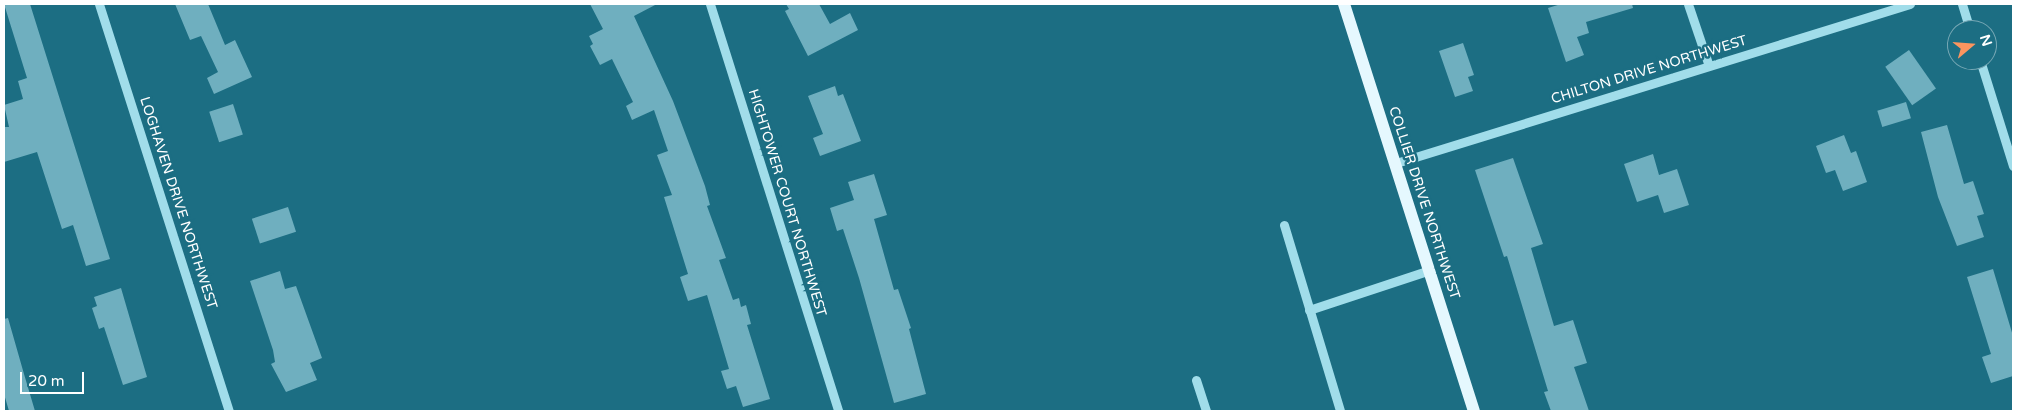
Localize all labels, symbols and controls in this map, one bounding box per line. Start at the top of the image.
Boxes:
north arrow [1947,20,1997,70]
street label: CHILTON DRIVE NORTHWEST [1549,32,1749,108]
text: N [1976,33,1996,48]
street label: HIGHTOWER COURT NORTHWEST [744,87,830,319]
street label: LOGHAVEN DRIVE NORTHWEST [136,95,220,311]
street label: COLLIER DRIVE NORTHWEST [1385,105,1463,301]
scale bar [22,362,86,394]
text: 20 m [28,372,65,390]

